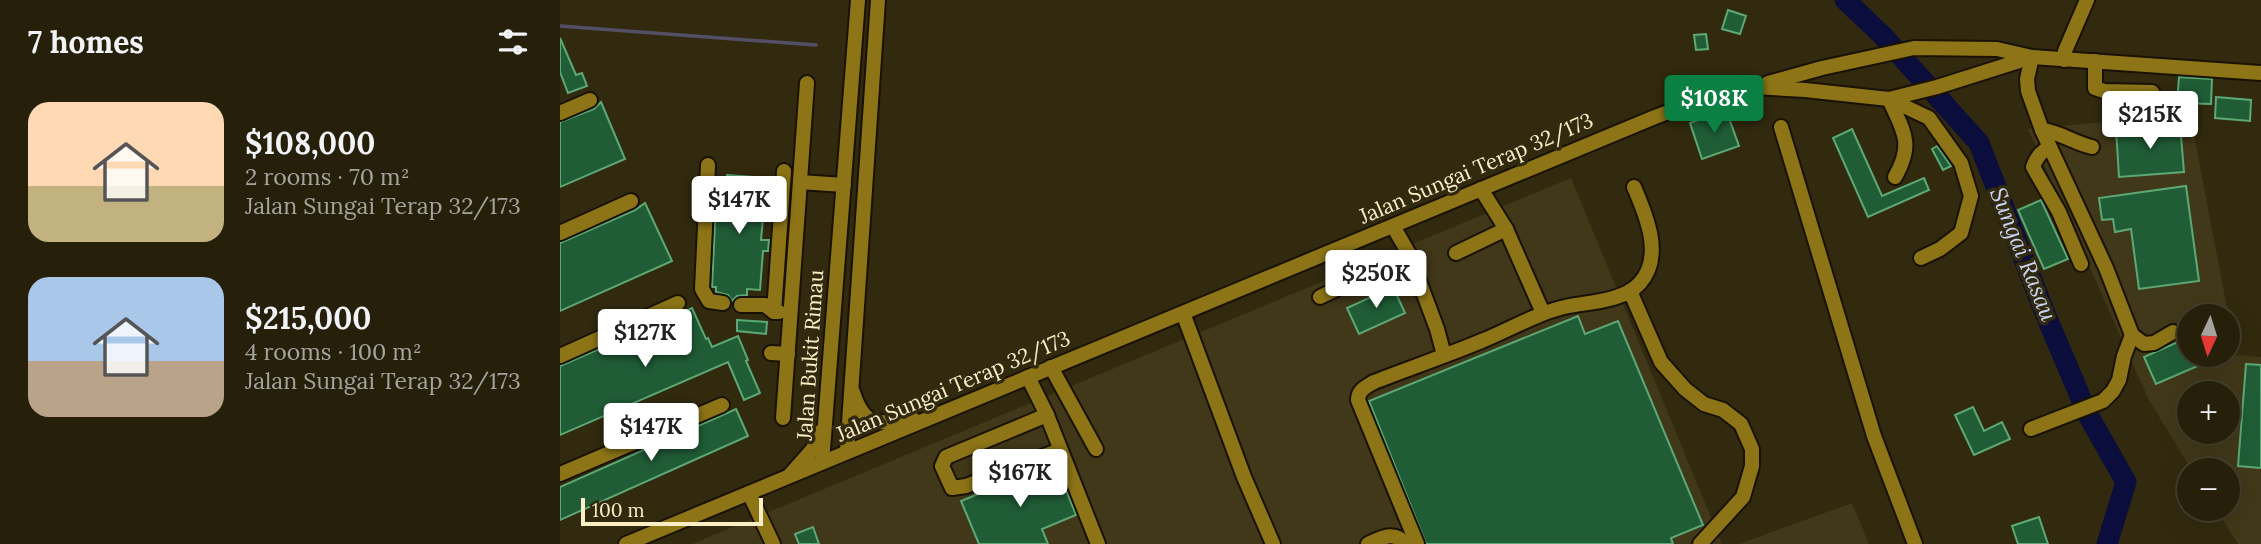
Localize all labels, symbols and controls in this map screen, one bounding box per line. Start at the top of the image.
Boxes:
text: 7 homes [28,23,144,61]
icon: filters [494,23,532,61]
pin: $108K [1665,76,1763,135]
text: $108K [1680,83,1748,112]
pin: $215K [2101,92,2199,151]
text: $215K [2118,99,2182,128]
street label: Jalan Sungai Terap 32/173 [1354,106,1597,230]
text: $108,000 [245,124,375,162]
icon: home [84,130,168,214]
text: 2 rooms · 70 m² [245,162,410,191]
pin: $147K [690,176,788,236]
water label: Sungai Rasau [1984,183,2064,326]
text: $147K [708,184,770,213]
text: Jalan Sungai Terap 32/173 [245,191,521,220]
pin: $250K [1327,250,1425,310]
text: $250K [1341,258,1411,287]
street label: Jalan Bukit Rimau [791,269,829,442]
text: $215,000 [245,299,371,337]
north arrow [2177,304,2240,368]
map controls [2177,304,2240,521]
icon: home [84,305,168,389]
pin: $127K [596,310,694,369]
text: $127K [614,317,676,346]
street label: Jalan Sungai Terap 32/173 [831,324,1074,448]
text: 4 rooms · 100 m² [245,337,422,366]
text: Jalan Sungai Terap 32/173 [245,366,521,395]
button: + [2177,381,2240,444]
pin: $147K [602,404,700,463]
text: $147K [620,411,682,440]
pin: $167K [971,449,1069,509]
text: $167K [988,457,1052,486]
button: − [2177,458,2240,521]
scale bar [581,495,763,527]
text: 100 m [592,498,645,522]

